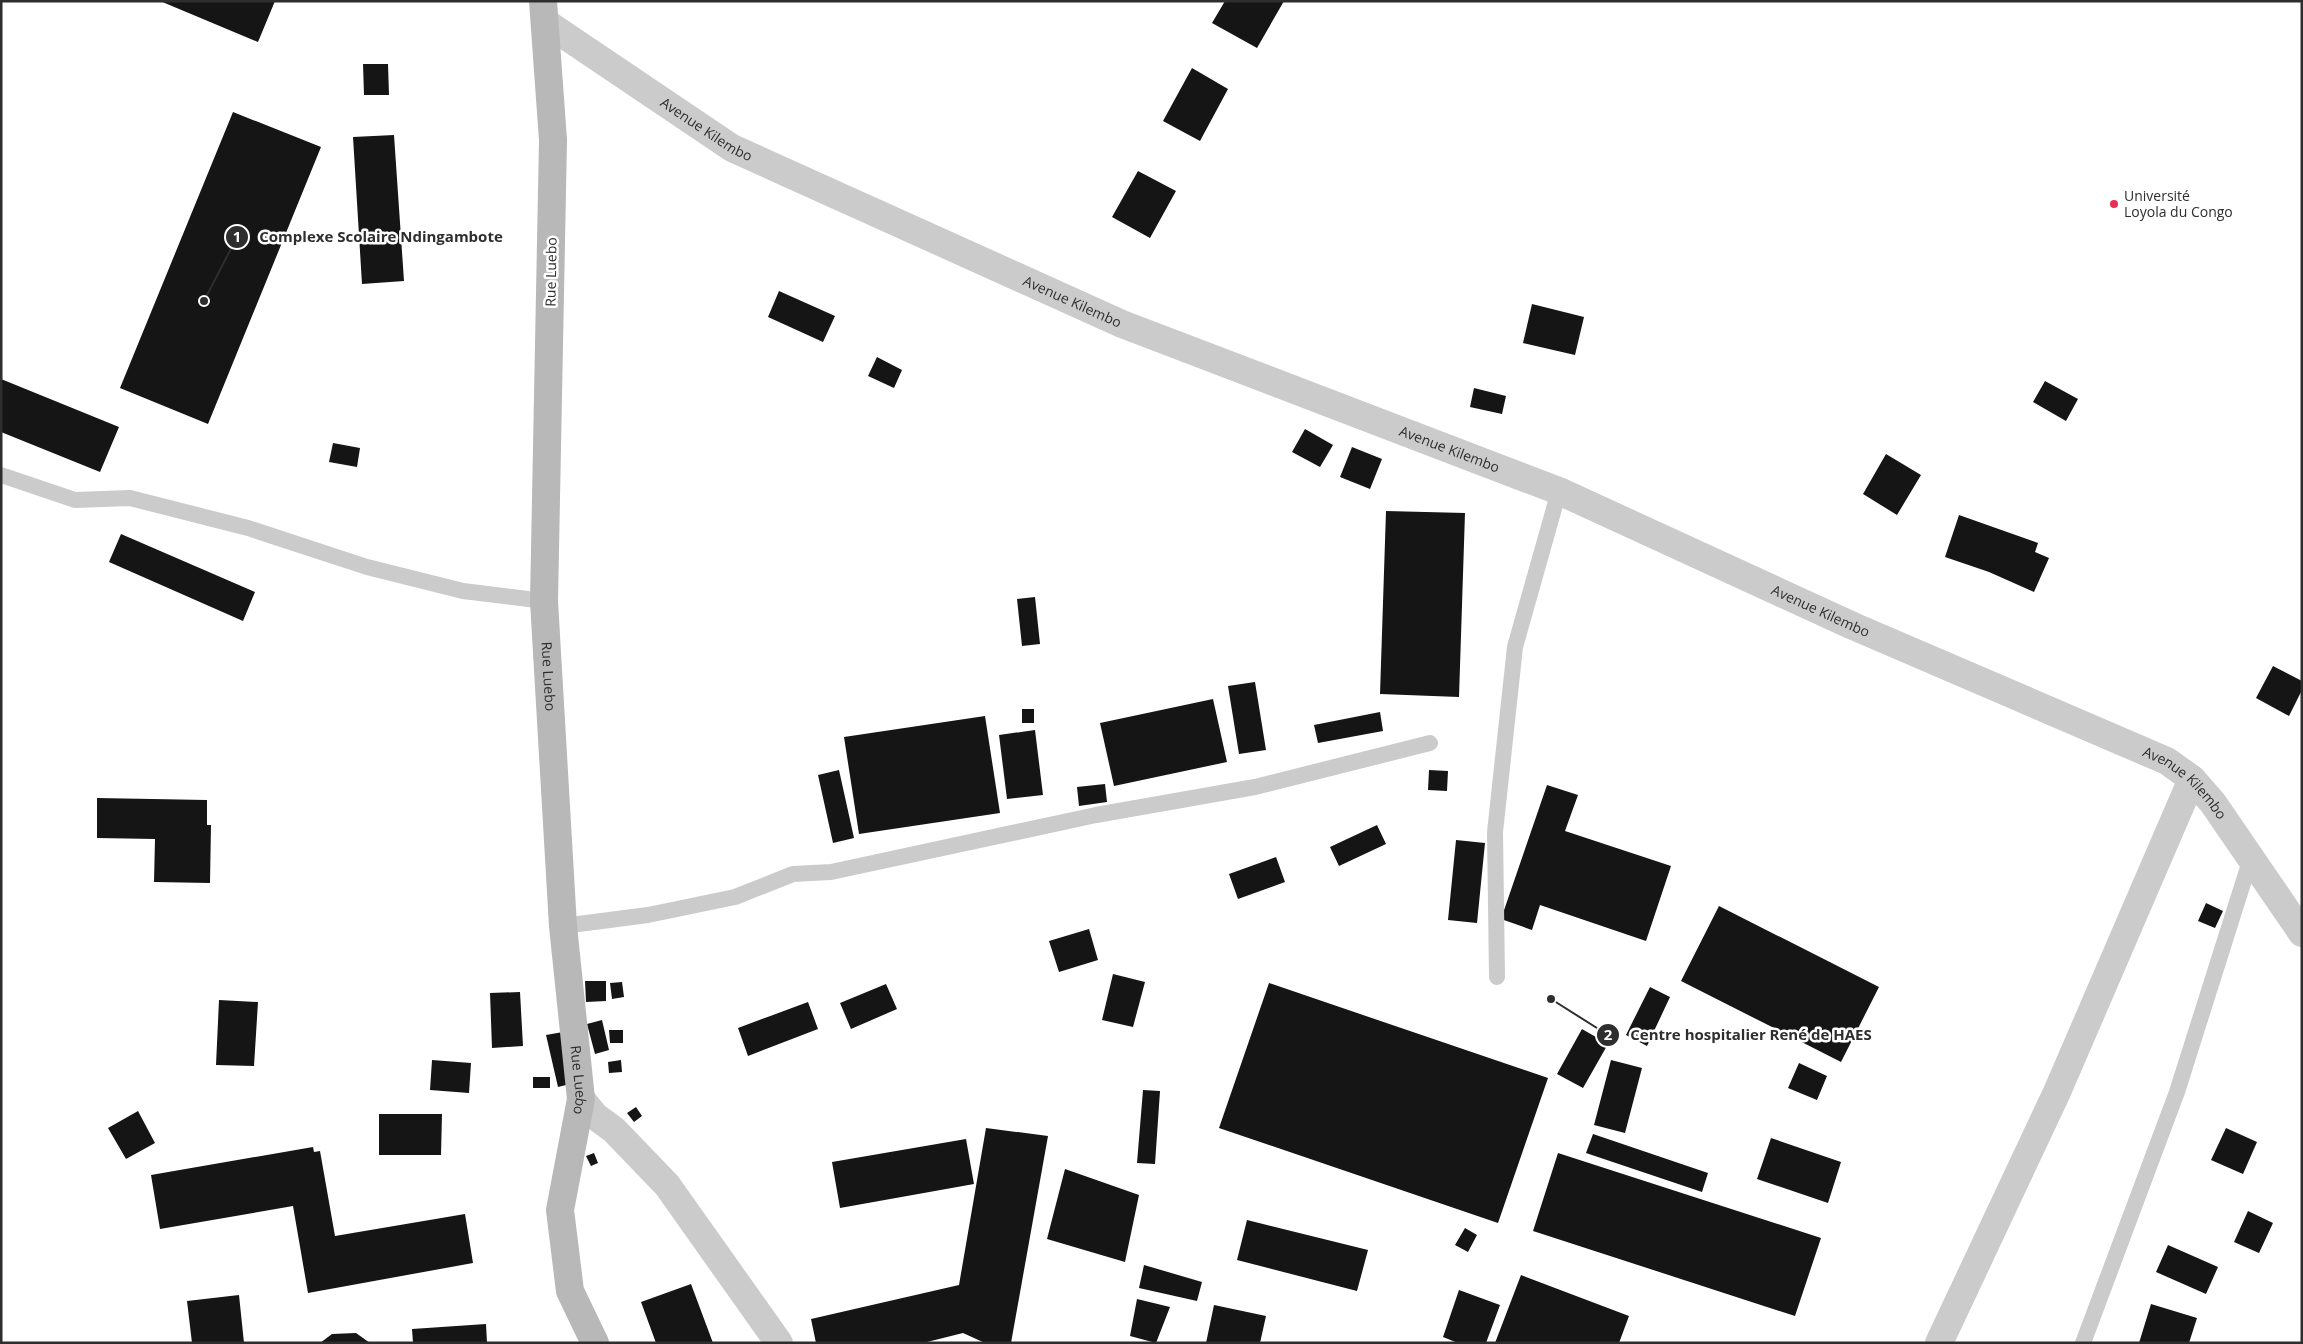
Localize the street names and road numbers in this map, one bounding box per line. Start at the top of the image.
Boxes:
street label: Avenue Kilembo [657,93,756,165]
street label: Rue Luebo [540,237,561,307]
street label: Avenue Kilembo [1020,271,1125,332]
street label: Avenue Kilembo [1397,421,1503,476]
street label: Avenue Kilembo [1769,580,1873,641]
street label: Rue Luebo [537,641,560,712]
street label: Avenue Kilembo [2140,742,2231,823]
street label: Rue Luebo [566,1045,591,1116]

